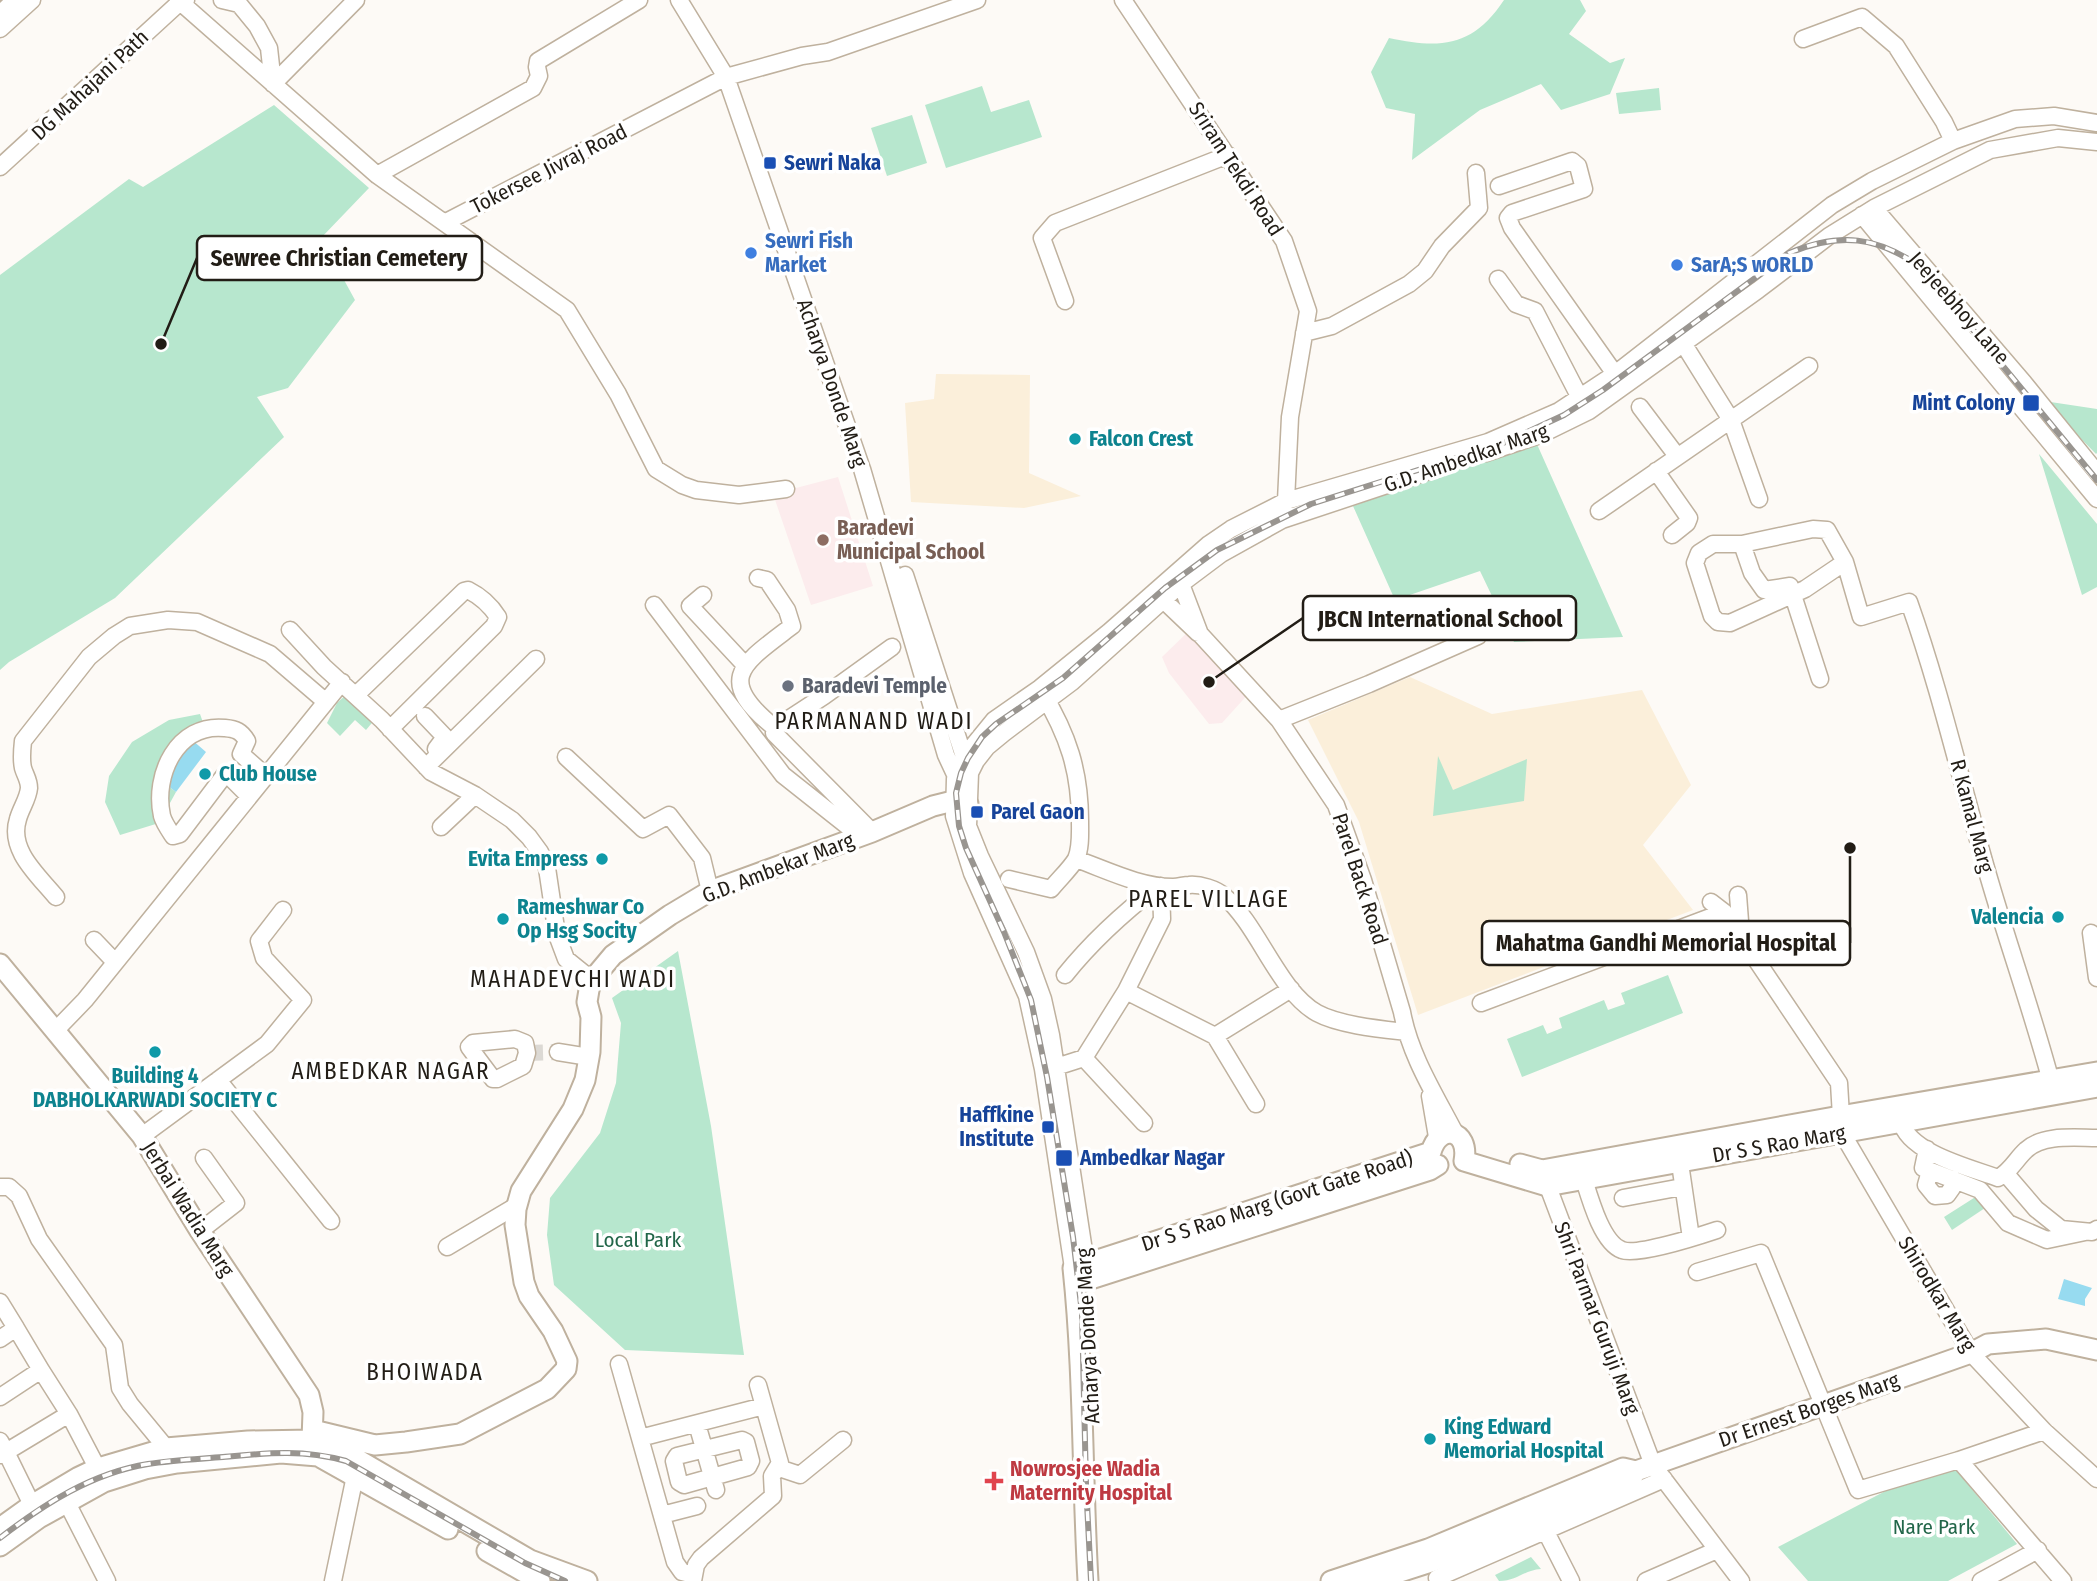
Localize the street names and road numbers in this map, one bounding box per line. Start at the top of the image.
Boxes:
street label: DG Mahajani Path [26,24,154,146]
street label: Sriram Tekdi Road [1183,97,1289,241]
street label: Tokersee Jivraj Road [466,118,632,220]
street label: Jeejeebhoy Lane [1903,246,2015,370]
street label: Acharya Donde Marg [791,296,873,471]
street label: G.D. Ambedkar Marg [1381,418,1552,498]
street label: R Kamal Marg [1944,756,2000,876]
street label: Parel Back Road [1326,810,1394,948]
street label: G.D. Ambekar Marg [698,827,858,909]
street label: Dr S S Rao Marg [1710,1119,1848,1169]
street label: Jerbai Wadia Marg [136,1137,240,1281]
street label: Dr S S Rao Marg (Govt Gate Road) [1138,1145,1416,1257]
street label: Shri Parmar Guruji Marg [1548,1218,1646,1418]
street label: Shirodkar Marg [1892,1232,1982,1357]
street label: Acharya Donde Marg [1070,1247,1106,1425]
street label: Dr Ernest Borges Marg [1715,1367,1903,1453]

